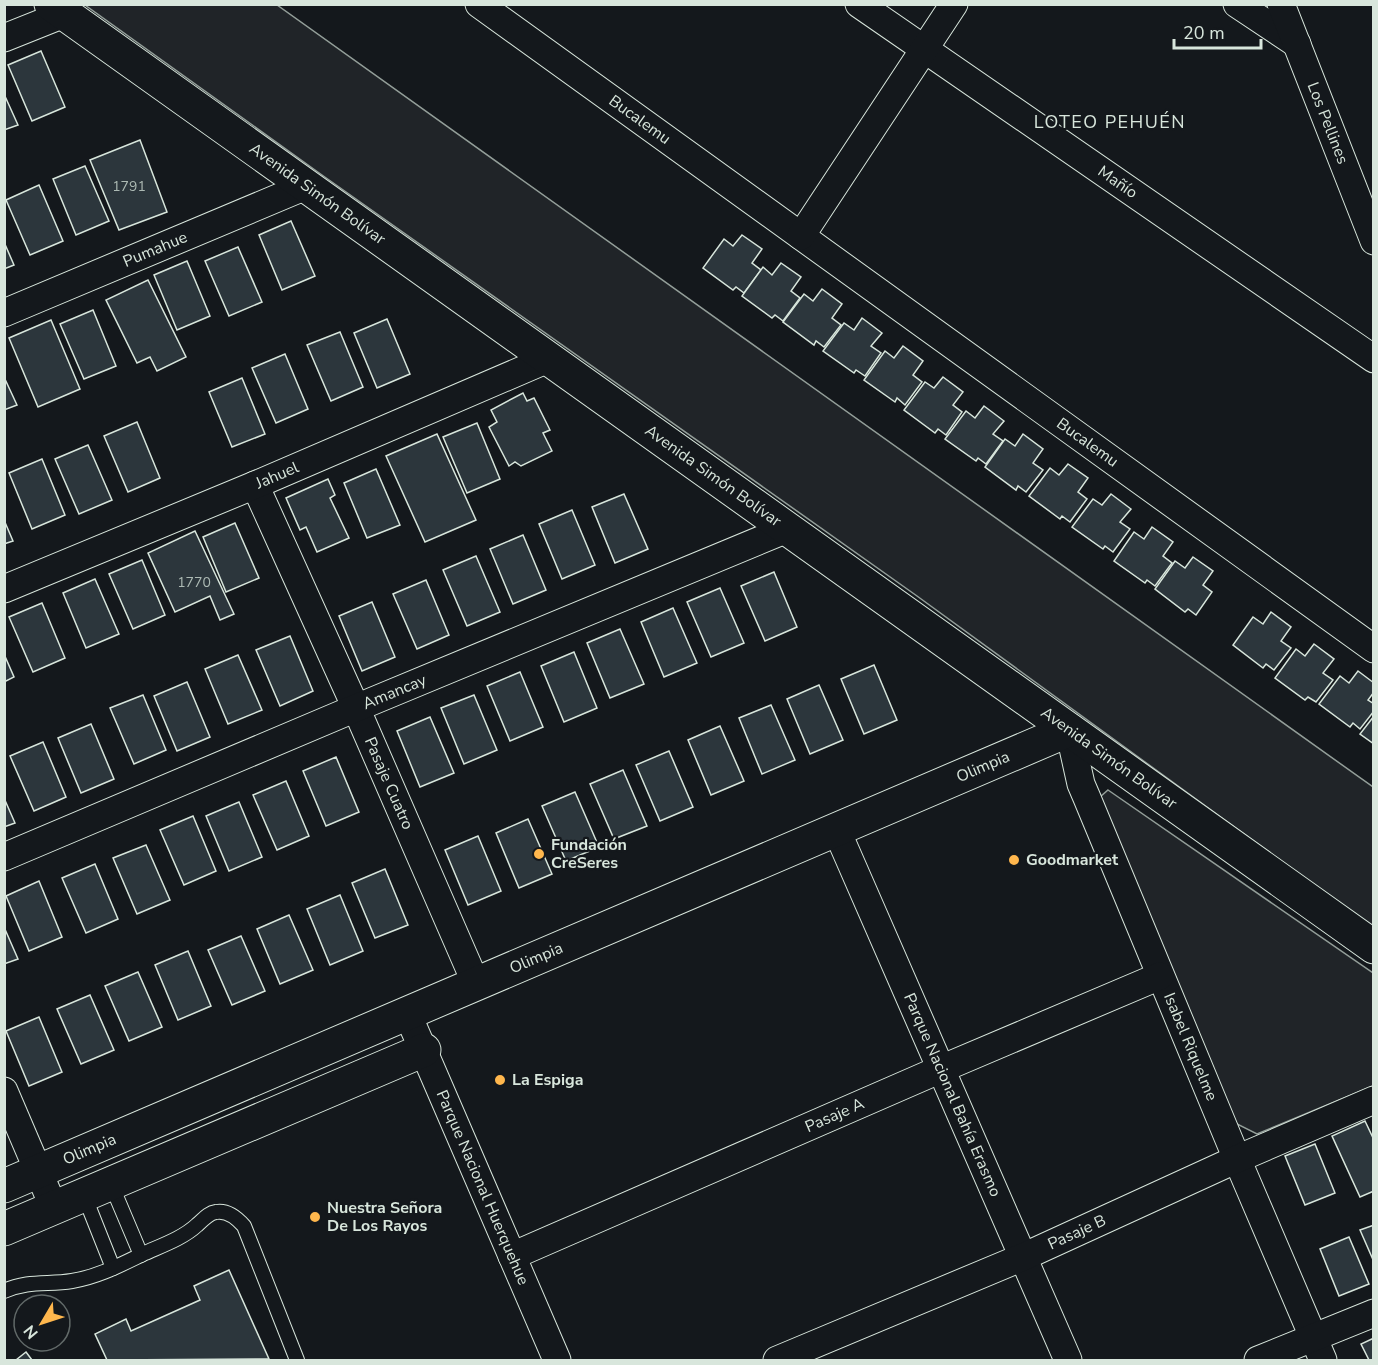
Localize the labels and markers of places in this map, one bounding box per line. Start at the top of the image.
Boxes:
place label: Fundación CreSeres [551,834,627,874]
marker: Fundación CreSeres [532,847,546,861]
place label: Goodmarket [1026,849,1119,871]
marker: Goodmarket [1007,853,1021,867]
place label: La Espiga [512,1069,583,1091]
marker: La Espiga [493,1073,507,1087]
place label: Nuestra Señora De Los Rayos [327,1197,442,1237]
marker: Nuestra Señora De Los Rayos [308,1210,322,1224]

